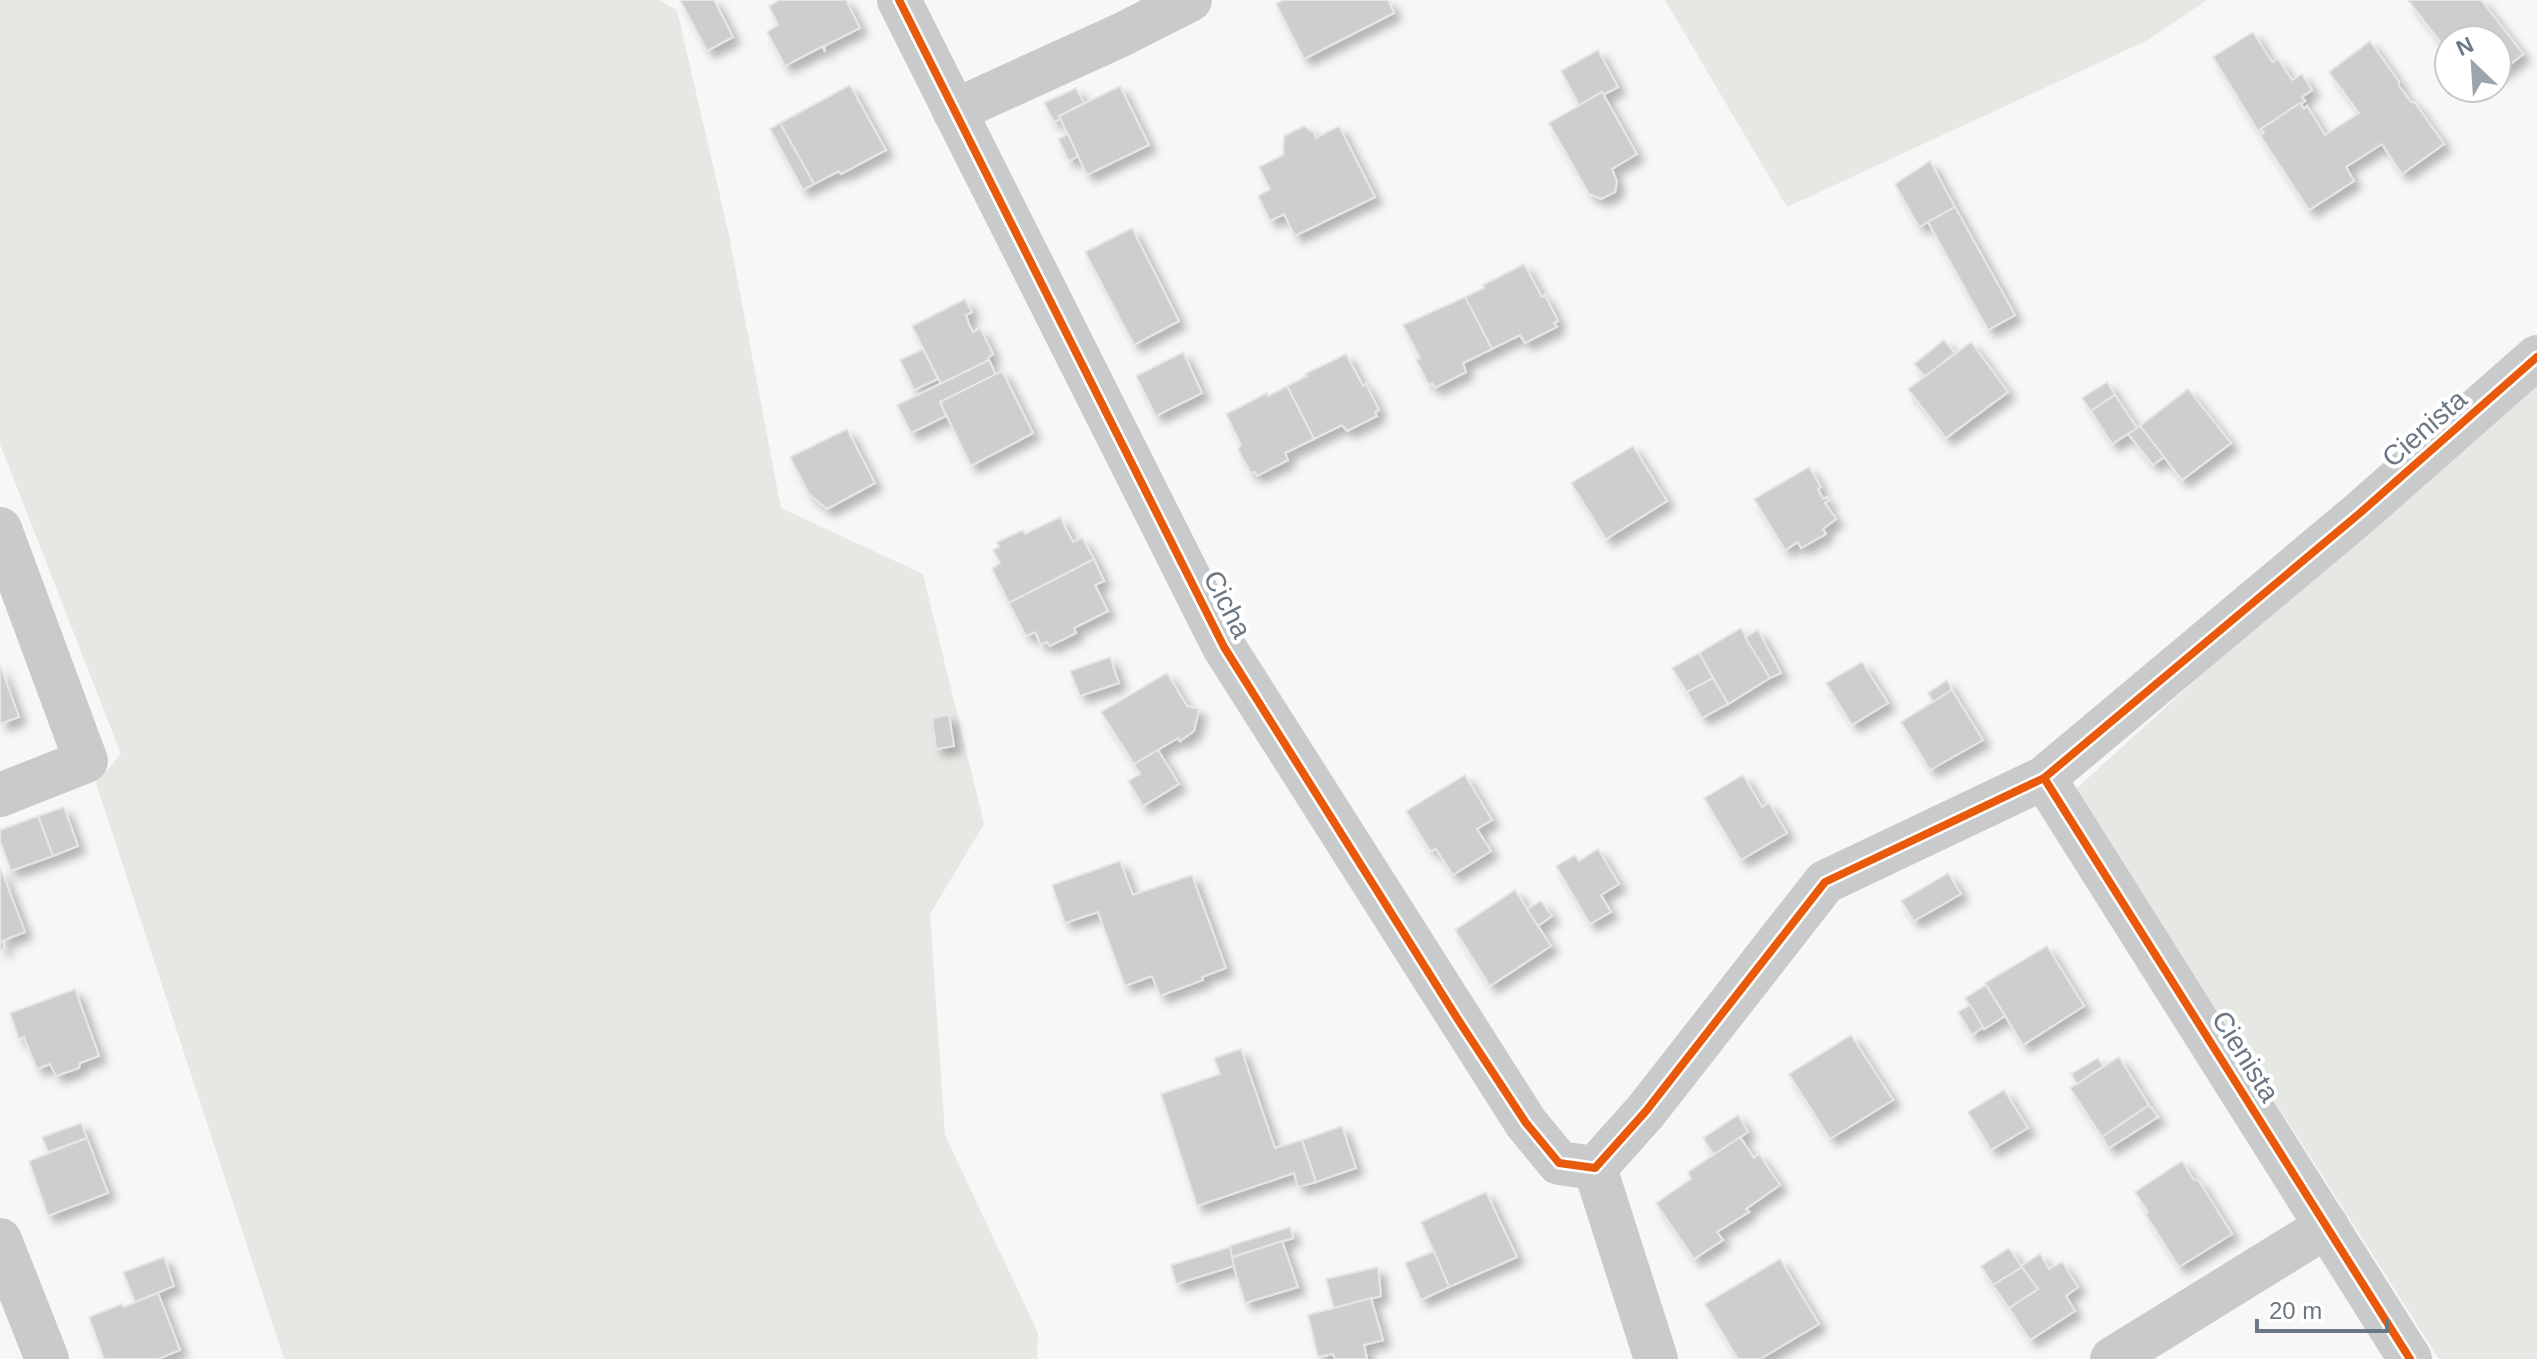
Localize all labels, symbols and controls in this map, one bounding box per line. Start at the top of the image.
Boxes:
north arrow [2433,24,2513,104]
text: N [2452,32,2477,61]
street label: Cienista [2376,383,2473,473]
street label: Cicha [1197,565,1258,644]
street label: Cienista [2206,1005,2286,1108]
scale bar [2257,1283,2387,1333]
text: 20 m [2269,1297,2322,1324]

